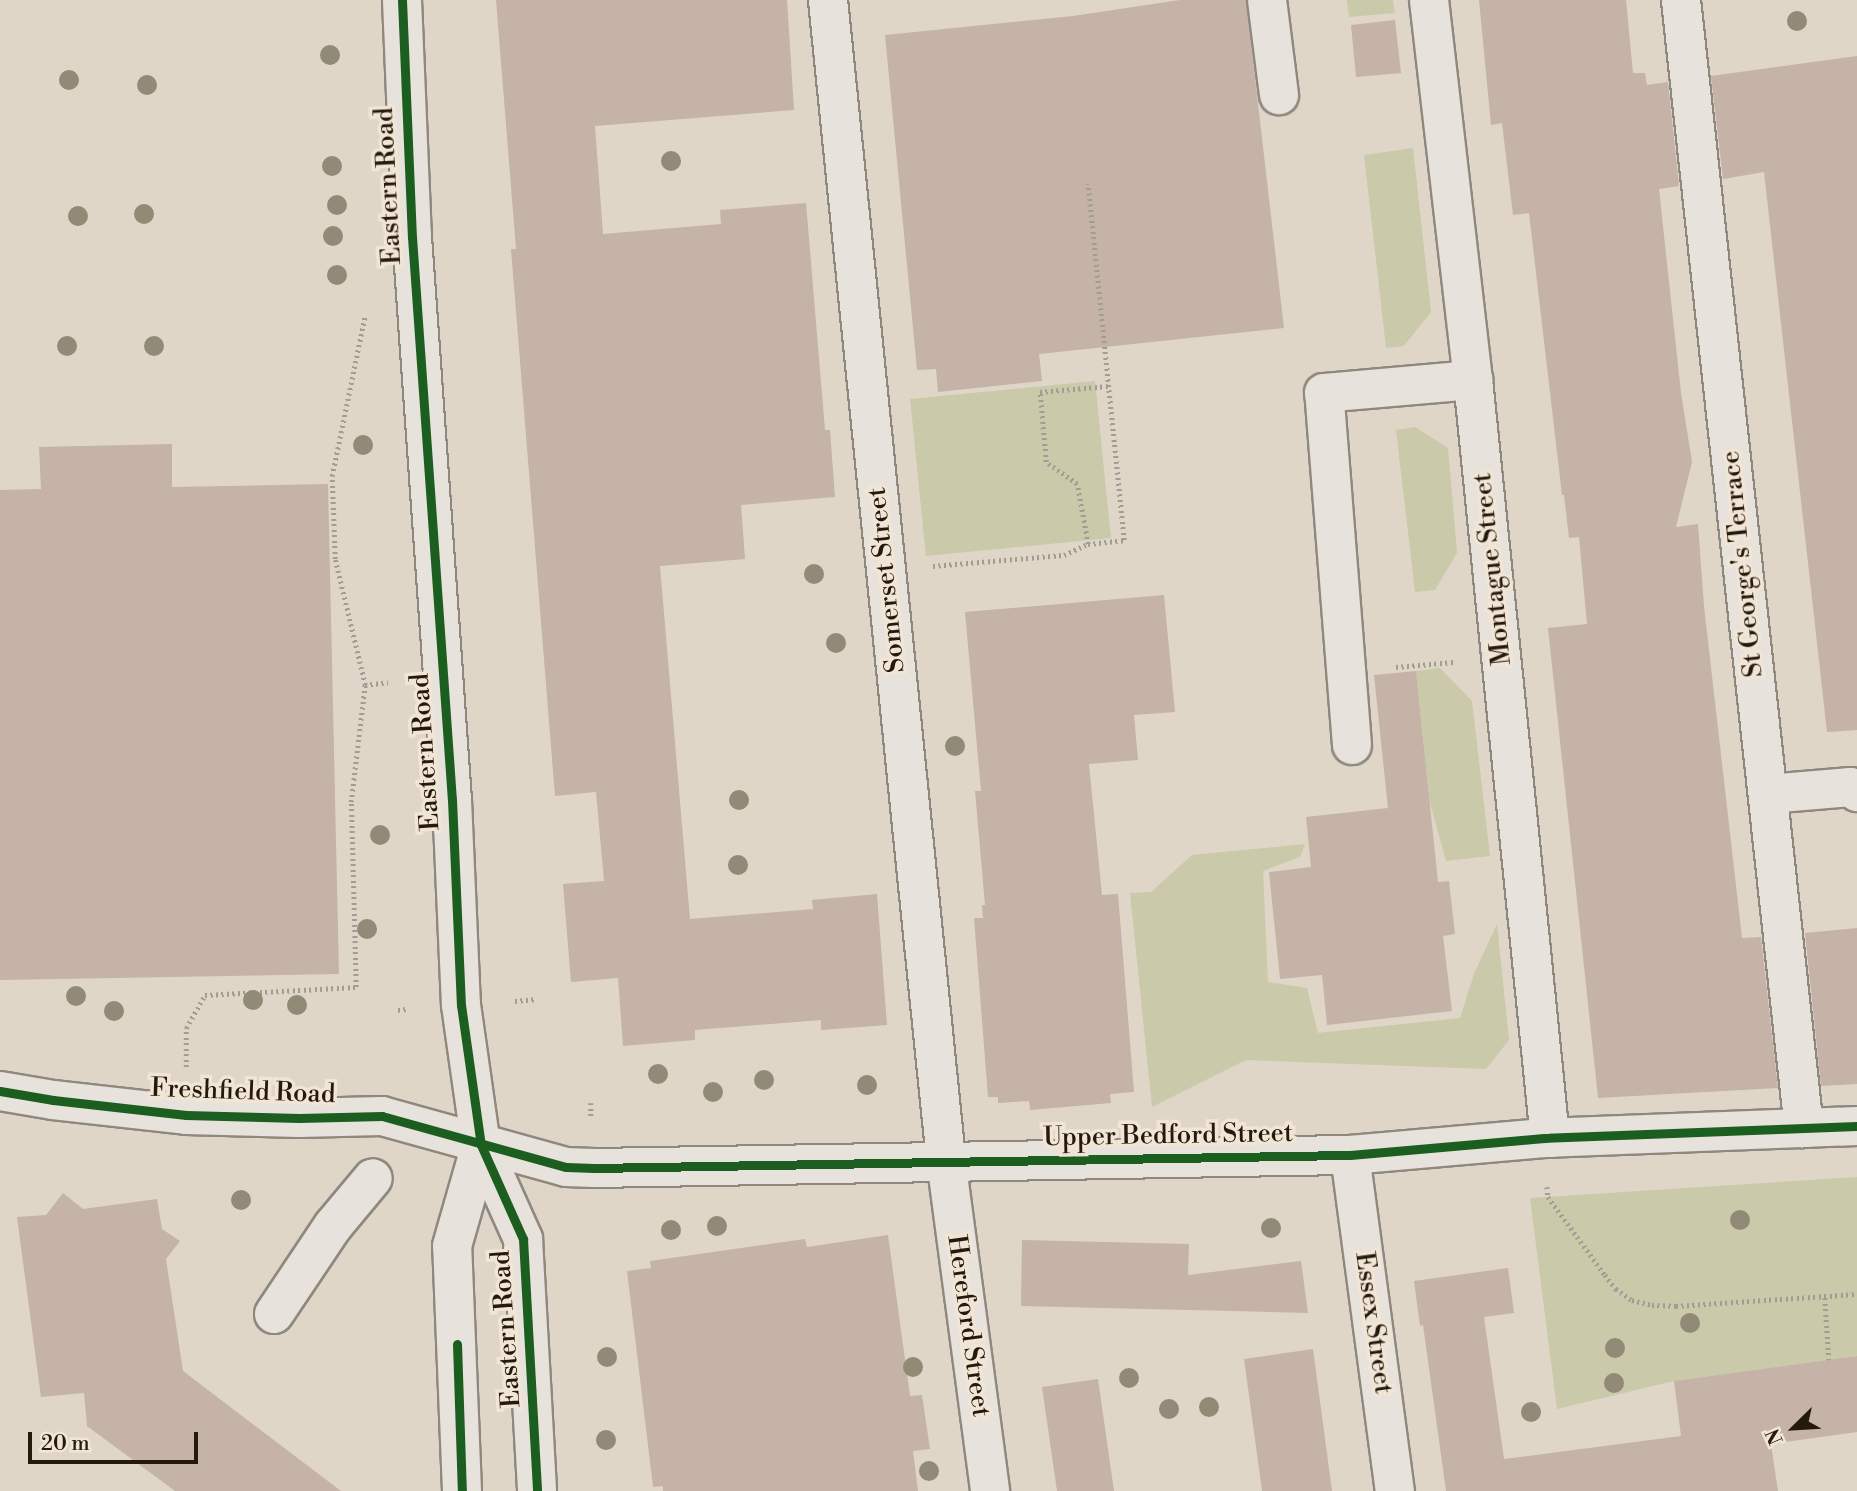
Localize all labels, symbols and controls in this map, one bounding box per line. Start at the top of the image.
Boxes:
street label: Eastern Road [369,106,409,266]
street label: St George's Terrace [1716,449,1770,679]
street label: Montague Street [1467,471,1519,667]
street label: Somerset Street [862,486,912,674]
street label: Eastern Road [405,672,447,832]
street label: Freshfield Road [150,1073,336,1111]
street label: Upper Bedford Street [1043,1118,1293,1154]
street label: Hereford Street [940,1233,996,1419]
street label: Eastern Road [486,1249,528,1409]
street label: Essex Street [1348,1250,1398,1396]
north arrow [1759,1393,1829,1463]
scale bar [32,1418,201,1462]
text: N [1761,1425,1789,1448]
text: 20 m [41,1431,90,1457]

